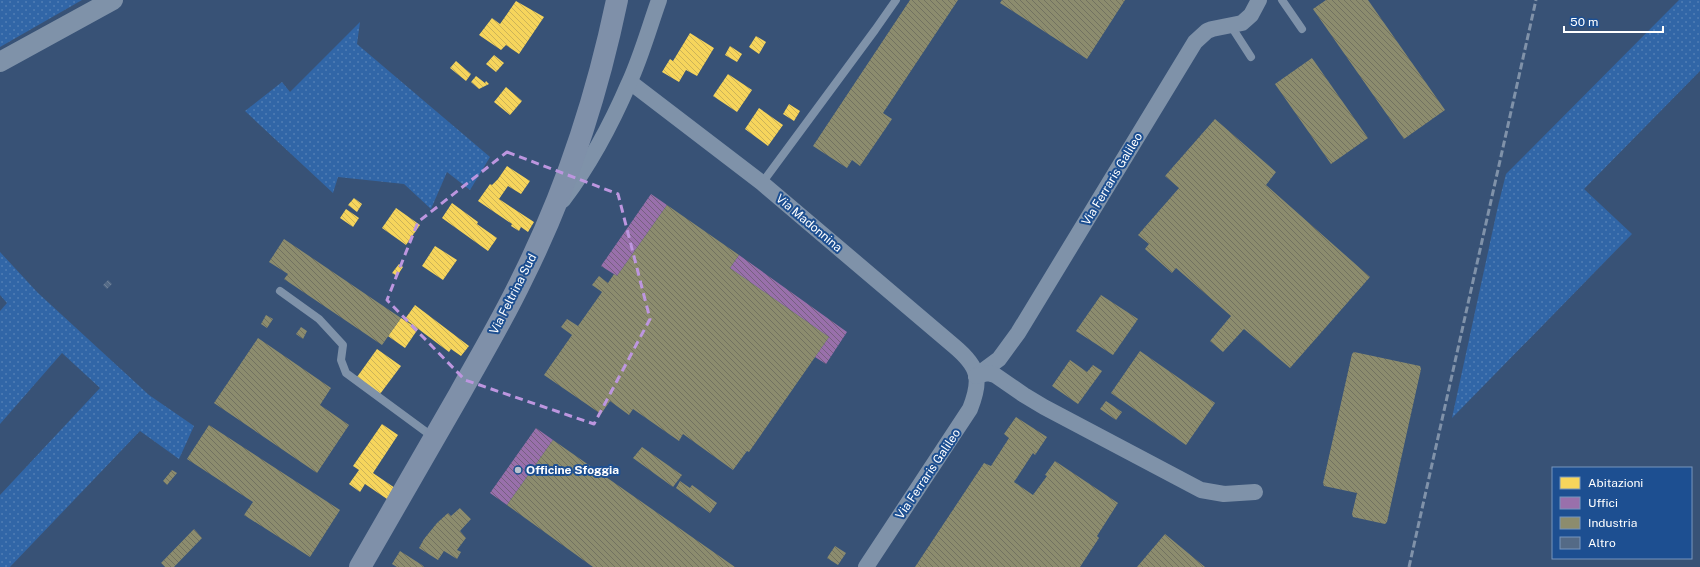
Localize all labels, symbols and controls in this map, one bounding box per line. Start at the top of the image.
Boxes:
scale bar [1564,8,1663,34]
text: 50 m [1570,15,1598,29]
street label: Via Ferraris Galileo [1079,130,1145,228]
street label: Via Madonnina [773,191,845,255]
street label: Via Feltrina Sud [487,251,539,337]
street label: Via Ferraris Galileo [893,426,963,522]
place label: Officine Sfoggia [526,463,619,477]
marker: Officine Sfoggia [513,465,523,475]
legend [1552,467,1692,559]
text: Abitazioni [1588,476,1643,490]
text: Uffici [1588,496,1618,510]
text: Industria [1588,516,1637,530]
text: Altro [1588,536,1616,550]

